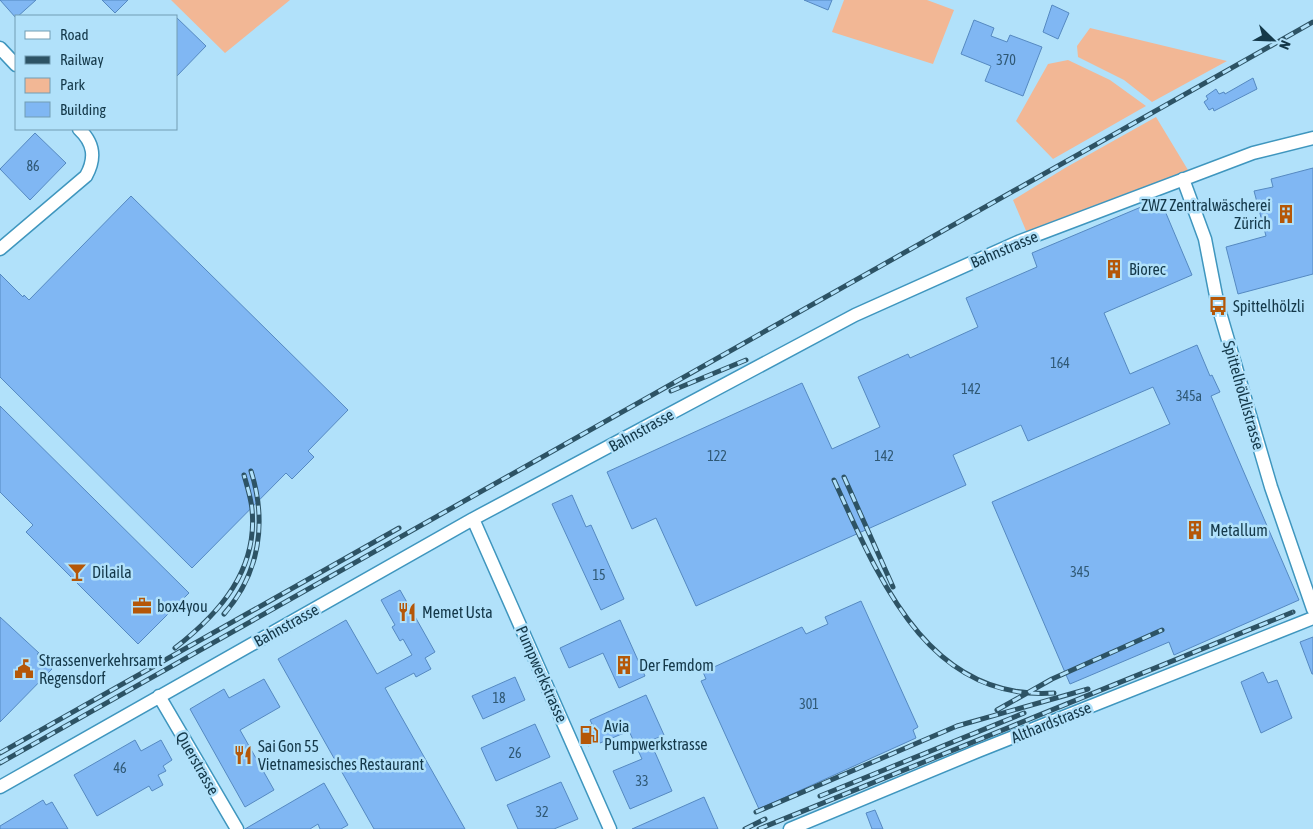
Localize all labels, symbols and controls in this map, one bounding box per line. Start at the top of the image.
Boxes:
legend [15,15,178,130]
north arrow [1248,15,1298,65]
text: Road [60,26,89,43]
text: N [1276,38,1294,52]
text: Railway [60,51,104,68]
house number: 370 [996,52,1016,68]
text: Park [60,76,85,93]
text: Building [60,101,106,118]
house number: 86 [26,158,40,174]
place label: ZWZ Zentralwäscherei Zürich [1141,196,1271,232]
building icon: ZWZ Zentralwäscherei Zürich [1275,203,1297,225]
street label: Bahnstrasse [968,227,1040,271]
building icon: Biorec [1103,258,1125,280]
place label: Biorec [1129,260,1166,278]
bus stop icon: Spittelhölzli [1207,295,1229,317]
place label: Spittelhölzli [1233,297,1305,316]
street label: Spittelhölzlistrasse [1219,338,1268,452]
house number: 164 [1050,355,1070,371]
house number: 142 [961,381,981,397]
house number: 345a [1176,388,1202,404]
street label: Bahnstrasse [605,405,677,455]
house number: 122 [707,448,727,464]
house number: 142 [874,448,894,464]
building icon: Metallum [1184,519,1206,541]
place label: Metallum [1210,521,1268,539]
bar icon: Dilaila [66,561,88,583]
place label: Dilaila [92,563,132,581]
house number: 345 [1070,564,1090,580]
house number: 15 [592,567,606,583]
office icon: box4you [131,595,153,617]
place label: box4you [157,597,208,616]
street label: Bahnstrasse [250,600,322,650]
restaurant icon: Memet Usta [396,601,418,623]
place label: Memet Usta [422,603,493,621]
street label: Pumpwerkstrasse [512,623,571,725]
place label: Strassenverkehrsamt Regensdorf [39,651,163,688]
building icon: Der Femdom [613,654,635,676]
place label: Der Femdom [639,656,714,674]
public building icon: Strassenverkehrsamt Regensdorf [13,658,35,680]
house number: 18 [492,690,506,706]
house number: 301 [799,696,819,712]
street label: Althardstrasse [1008,698,1094,746]
place label: Avia Pumpwerkstrasse [604,717,708,754]
fuel station icon: Avia Pumpwerkstrasse [578,724,600,746]
street label: Querstrasse [173,728,223,798]
place label: Sai Gon 55 Vietnamesisches Restaurant [258,737,424,773]
restaurant icon: Sai Gon 55 Vietnamesisches Restaurant [232,744,254,766]
house number: 26 [508,745,522,761]
house number: 46 [113,760,127,776]
house number: 33 [635,773,649,789]
house number: 32 [535,804,549,820]

